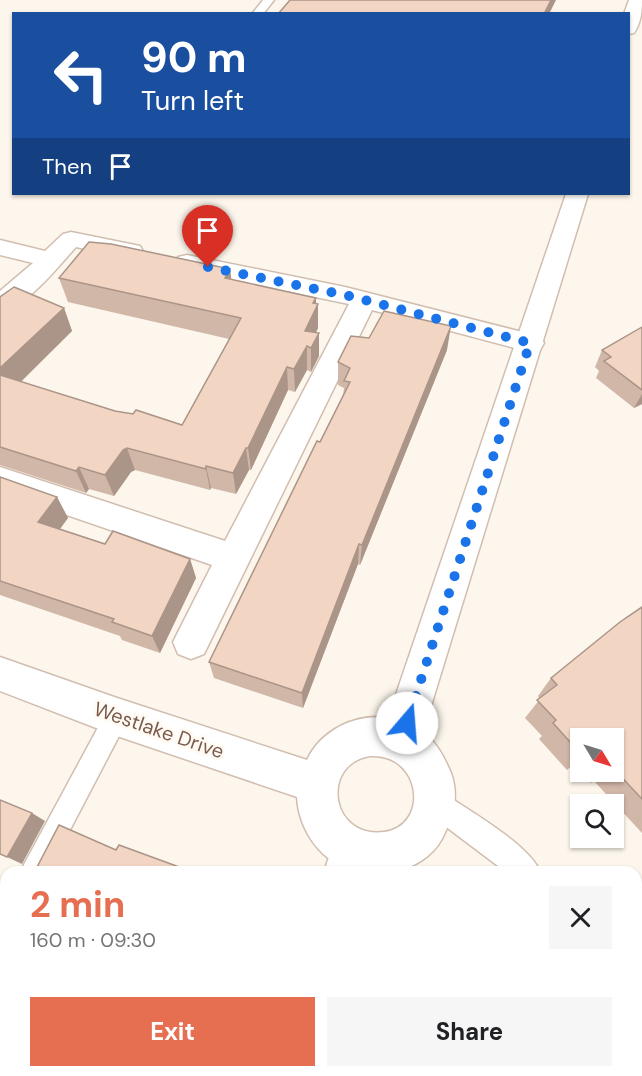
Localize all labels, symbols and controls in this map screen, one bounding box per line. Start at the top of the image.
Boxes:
text: 90 m [141,30,247,85]
icon: left [42,36,120,114]
text: Turn left [141,83,244,118]
icon: arrive [104,150,137,183]
text: Then [42,152,92,181]
pin [182,205,233,267]
icon: arrive [191,214,224,247]
position arrow [375,691,439,755]
street label: Westlake Drive [91,696,227,764]
north arrow [570,728,624,782]
map controls [570,728,624,848]
button: search [570,794,624,848]
text: 2 min [30,881,125,928]
button: close [549,886,612,949]
text: 160 m · 09:30 [30,927,156,953]
button: Exit [30,997,315,1066]
button: Share [327,997,612,1066]

